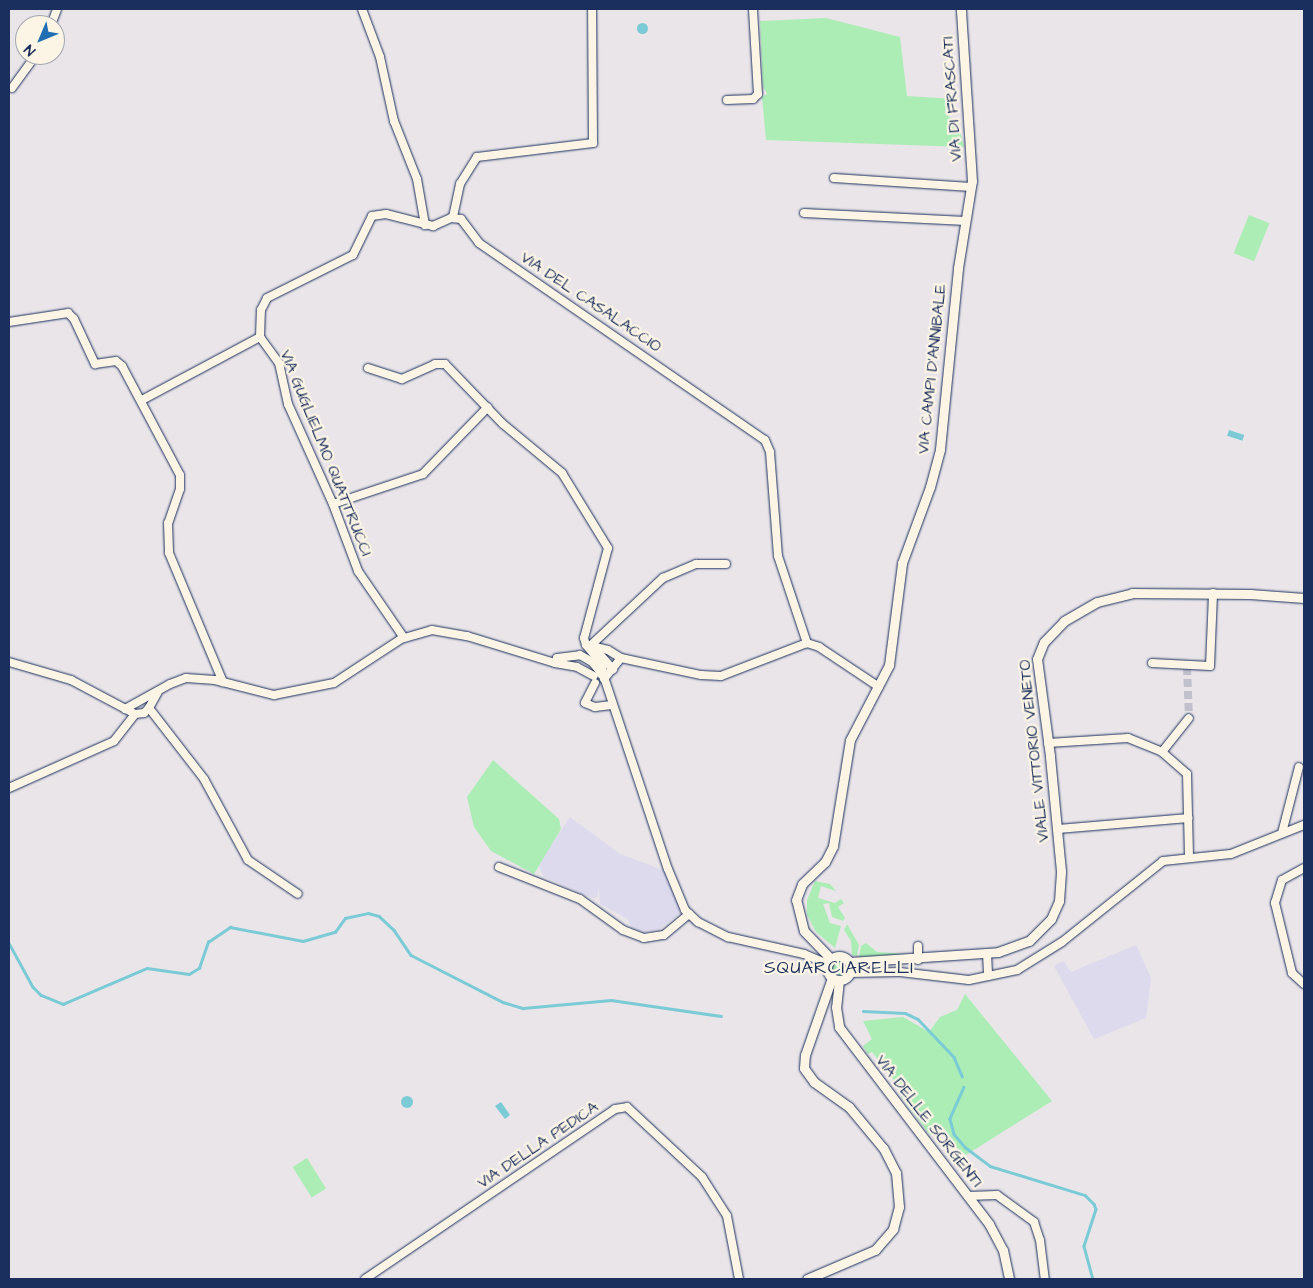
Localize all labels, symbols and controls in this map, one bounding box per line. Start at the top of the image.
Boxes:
north arrow [15,15,65,65]
street label: VIA DI FRASCATI [938,36,966,162]
text: N [20,40,40,60]
street label: VIA DEL CASALACCIO [517,248,665,356]
street label: VIA CAMPI D'ANNIBALE [914,283,950,455]
street label: VIA GUGLIELMO QUATTRUCCI [276,347,376,559]
street label: VIALE VITTORIO VENETO [1015,659,1053,843]
district label: SQUARCIARELLI [762,957,916,979]
street label: VIA DELLE SORGENTI [871,1051,987,1191]
street label: VIA DELLA PEDICA [474,1097,602,1193]

